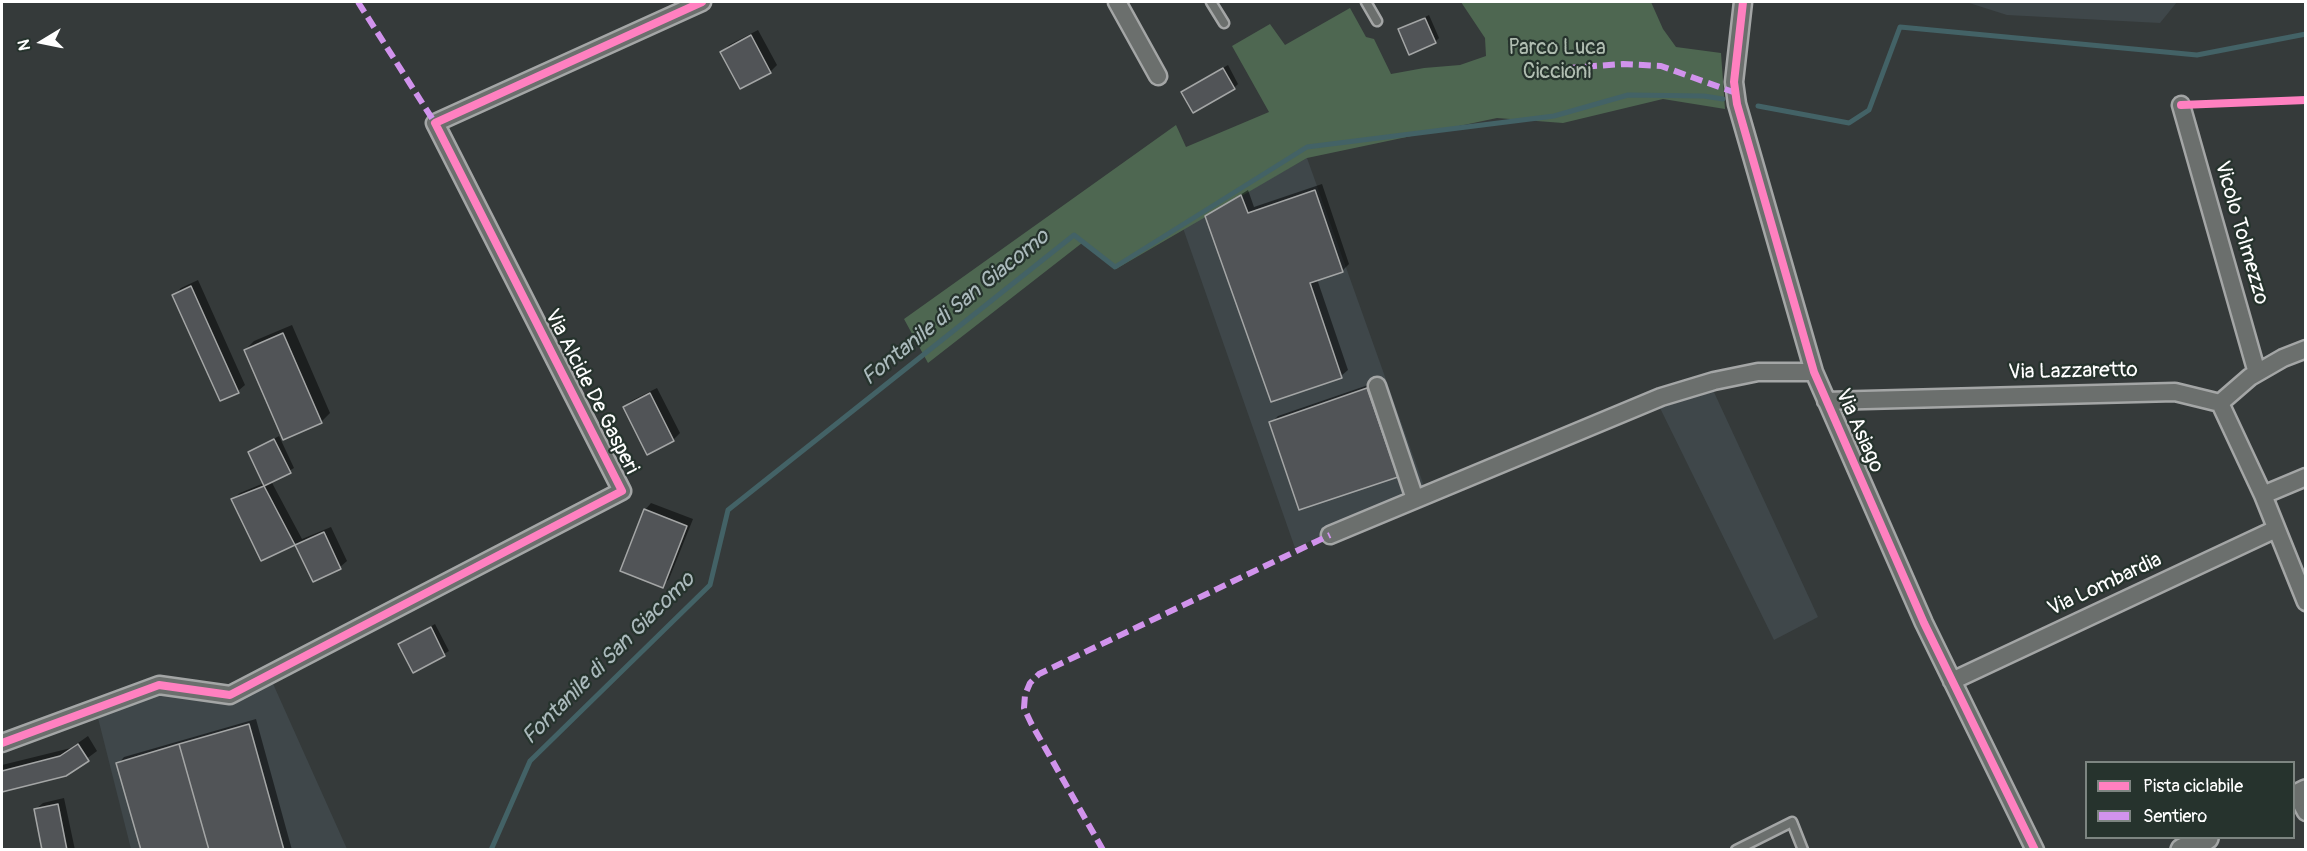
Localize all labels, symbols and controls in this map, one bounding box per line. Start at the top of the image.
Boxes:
north arrow [12,12,72,72]
park label: Parco Luca Ciccioni [1508,36,1606,86]
text: N [13,38,35,52]
street label: Vicolo Tolmezzo [2208,158,2274,308]
water label: Fontanile di San Giacomo [857,224,1055,392]
street label: Via Alcide De Gasperi [539,305,643,479]
street label: Via Lazzaretto [2008,358,2138,386]
street label: Via Asiago [1829,385,1889,477]
street label: Via Lombardia [2044,548,2166,622]
water label: Fontanile di San Giacomo [517,567,701,751]
legend [2085,761,2295,839]
text: Pista ciclabile [2143,775,2243,798]
text: Sentiero [2143,805,2207,828]

